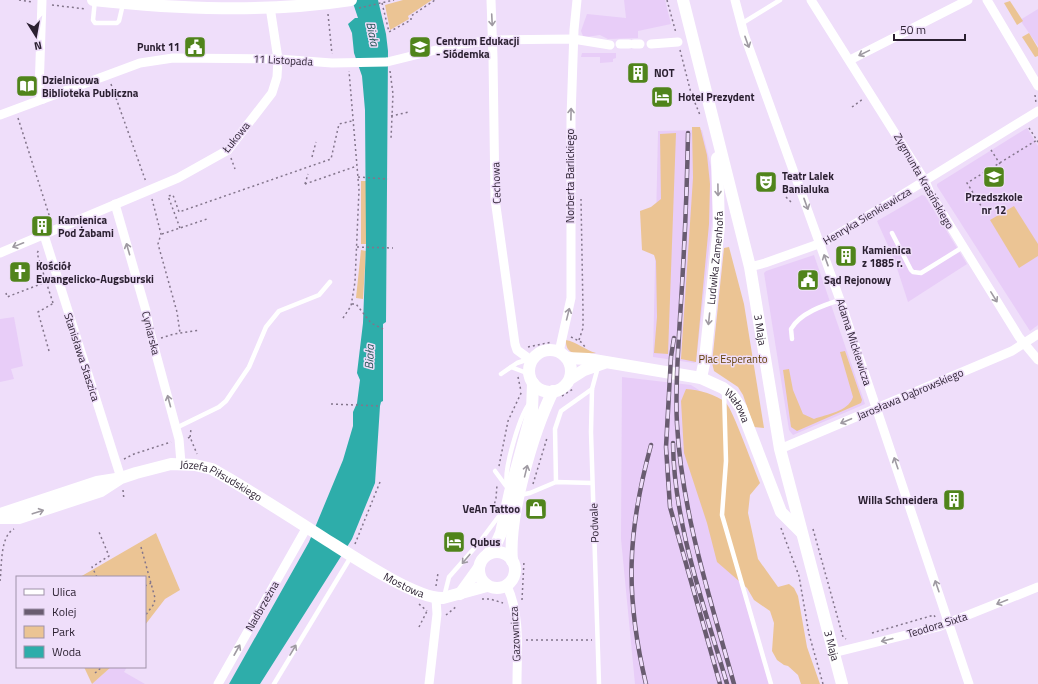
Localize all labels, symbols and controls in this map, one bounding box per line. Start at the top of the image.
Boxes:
one-way arrow [488,13,495,26]
north arrow [16,16,56,56]
scale bar [894,16,965,42]
water label: Biała [361,20,385,49]
text: 50 m [900,20,926,39]
place label: Centrum Edukacji - Siódemka [436,33,520,62]
public building icon: Punkt 11 [182,34,208,60]
school or university icon: Centrum Edukacji - Siódemka [407,34,433,60]
one-way arrow [744,36,752,48]
text: N [33,37,43,54]
place label: Punkt 11 [137,39,180,55]
street label: 11 Listopada [253,50,314,70]
one-way arrow [858,50,870,57]
building icon: NOT [625,60,651,86]
place label: NOT [654,65,675,81]
place label: Dzielnicowa Biblioteka Publiczna [42,72,139,101]
library icon: Dzielnicowa Biblioteka Publiczna [14,73,40,99]
hotel icon: Hotel Prezydent [649,84,675,110]
place label: Hotel Prezydent [678,89,755,105]
one-way arrow [567,108,575,121]
street label: Łukowa [218,118,254,157]
street label: Norberta Barlickiego [562,129,578,223]
street label: Zygmunta Krasińskiego [890,130,958,232]
street label: Cechowa [487,161,505,204]
school or university icon: Przedszkole nr 12 [981,164,1007,190]
place label: Teatr Lalek Banialuka [782,168,834,197]
theatre icon: Teatr Lalek Banialuka [753,169,779,195]
one-way arrow [714,183,722,196]
street label: Henryka Sienkiewicza [820,183,914,249]
place label: Przedszkole nr 12 [965,189,1023,218]
one-way arrow [802,197,810,209]
street label: Ludwika Zamenhofa [703,210,727,306]
place label: Kamienica Pod Żabami [58,212,114,241]
building icon: Kamienica Pod Żabami [29,213,55,239]
one-way arrow [13,242,25,250]
place label: Kamienica z 1885 r. [862,242,912,271]
one-way arrow [124,243,131,256]
building icon: Kamienica z 1885 r. [833,243,859,269]
one-way arrow [821,255,829,267]
place label: Kościół Ewangelicko-Augsburski [36,258,154,287]
church icon: Kościół Ewangelicko-Augsburski [7,259,33,285]
public building icon: Sąd Rejonowy [795,267,821,293]
place label: Sąd Rejonowy [824,272,892,288]
one-way arrow [990,291,998,302]
street label: Adama Mickiewicza [832,296,876,388]
one-way arrow [565,308,573,321]
street label: Cyniarska [138,309,164,357]
street label: Stanisława Staszica [60,311,104,404]
one-way arrow [705,313,713,326]
street label: 3 Maja [750,313,771,347]
water label: Biała [359,343,379,370]
park label: Plac Esperanto [698,351,768,367]
street label: Jarosława Dąbrowskiego [854,364,966,424]
street label: Wałowa [721,384,754,425]
one-way arrow [165,395,172,408]
one-way arrow [840,417,852,425]
street label: Józefa Piłsudskiego [179,456,266,505]
one-way arrow [891,457,899,469]
one-way arrow [523,465,530,478]
building icon: Willa Schneidera [941,487,967,513]
place label: Willa Schneidera [858,492,938,508]
shop icon: VeAn Tattoo [523,496,549,522]
place label: VeAn Tattoo [463,501,520,517]
street label: Podwale [585,502,603,543]
one-way arrow [31,508,44,515]
hotel icon: Qubus [441,529,467,555]
place label: Qubus [470,534,501,550]
one-way arrow [461,553,470,564]
street label: Mostowa [381,568,427,602]
legend [16,576,146,668]
street label: Nadbrzeżna [241,578,283,634]
one-way arrow [932,580,940,592]
text: Ulica [52,582,76,601]
one-way arrow [996,599,1008,606]
text: Kolej [52,602,76,621]
street label: Gazownicza [506,606,524,662]
street label: Teodora Sixta [905,608,970,642]
text: Park [52,622,75,641]
street label: 3 Maja [820,628,844,663]
one-way arrow [881,636,894,644]
text: Woda [52,642,81,661]
one-way arrow [234,644,242,656]
one-way arrow [289,644,297,656]

